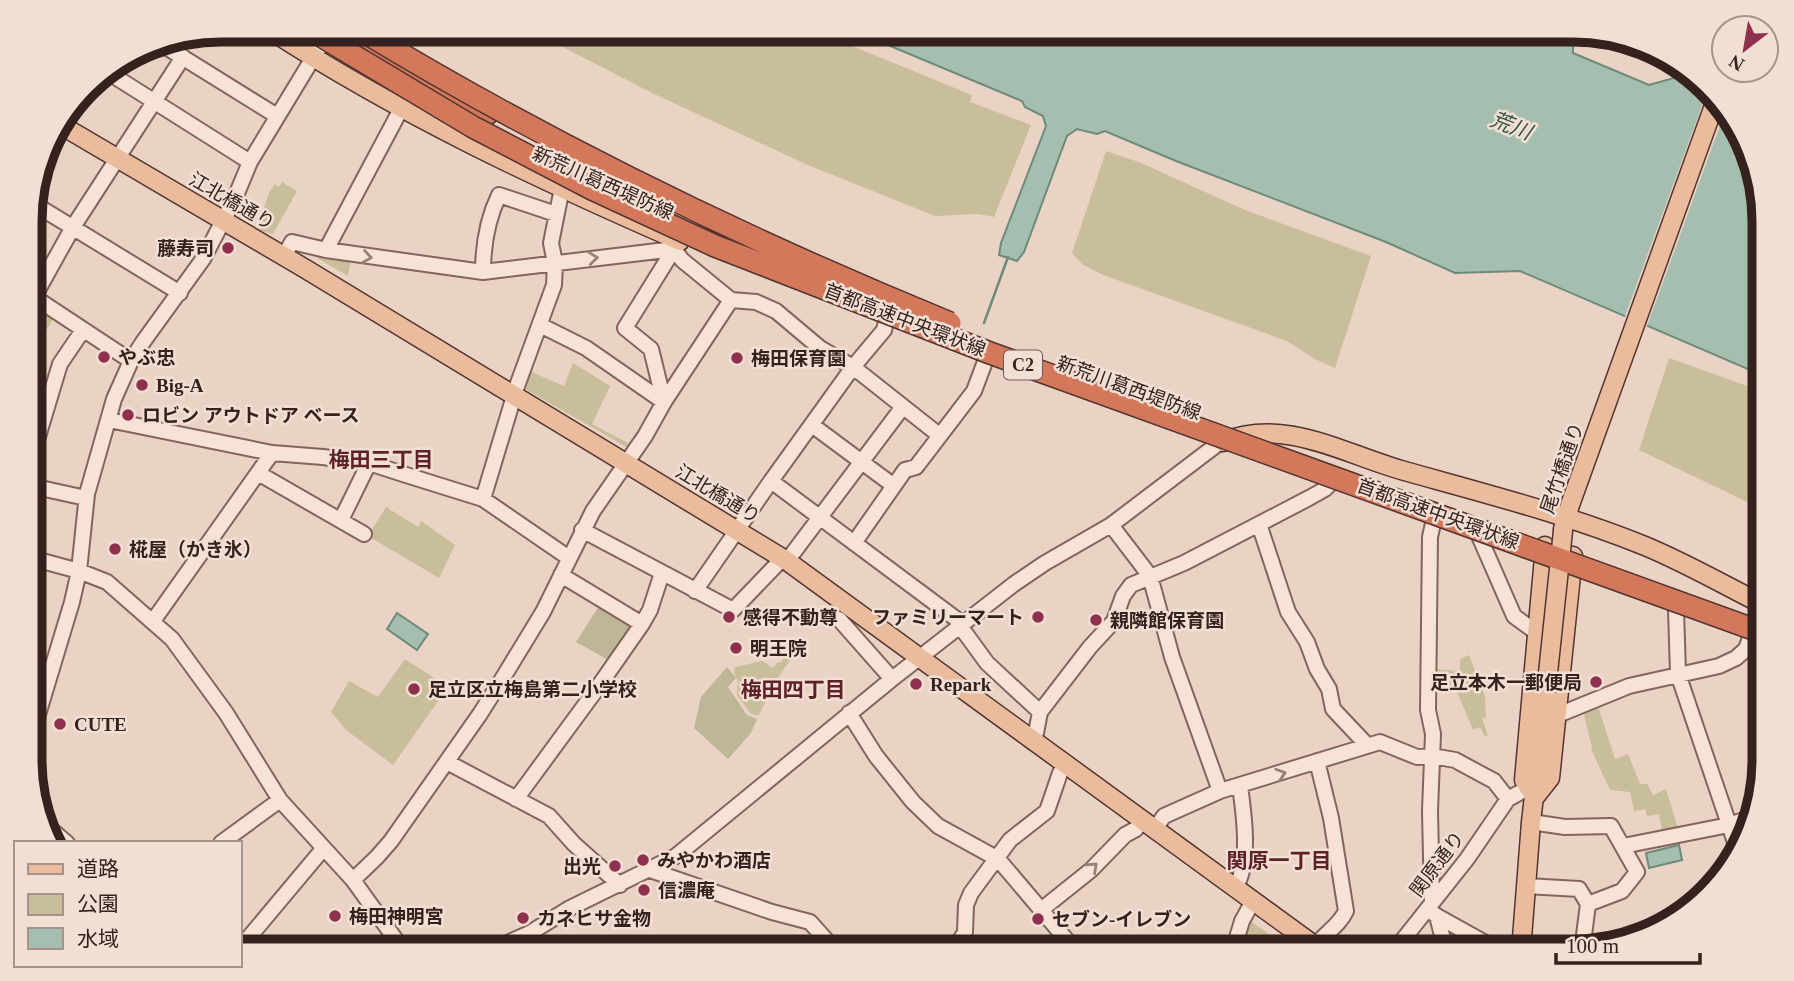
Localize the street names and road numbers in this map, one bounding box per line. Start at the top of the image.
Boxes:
street label: 新荒川葛西堤防線 [529,142,677,224]
street label: 江北橋通り [186,168,278,234]
street label: 首都高速中央環状線 [821,280,989,360]
road number: C2 [1004,351,1042,380]
street label: 新荒川葛西堤防線 [1054,352,1204,424]
street label: 尾竹橋通り [1537,420,1587,516]
street label: 江北橋通り [672,461,764,527]
street label: 首都高速中央環状線 [1354,475,1522,553]
street label: 関原通り [1406,827,1468,901]

